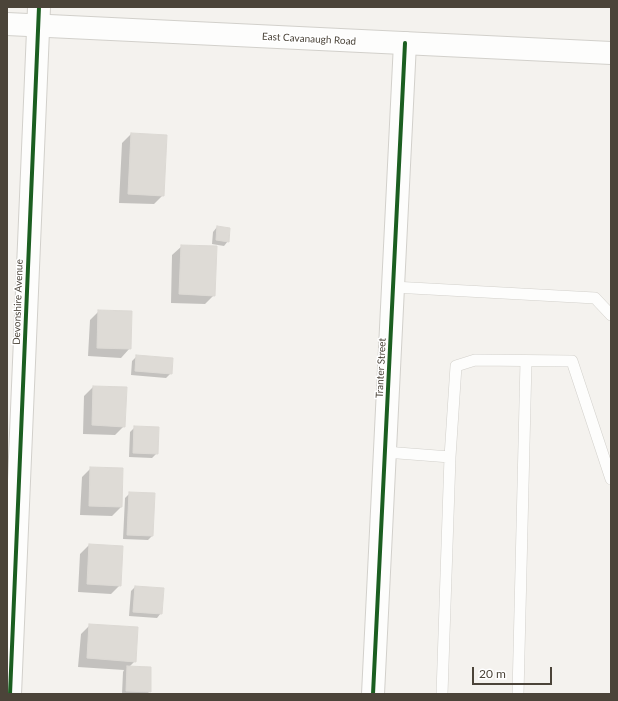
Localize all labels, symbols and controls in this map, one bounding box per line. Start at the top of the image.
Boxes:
street label: East Cavanaugh Road [262,31,356,47]
street label: Devonshire Avenue [11,259,25,345]
street label: Tranter Street [373,338,389,398]
scale bar [474,659,554,685]
text: 20 m [479,666,506,681]

